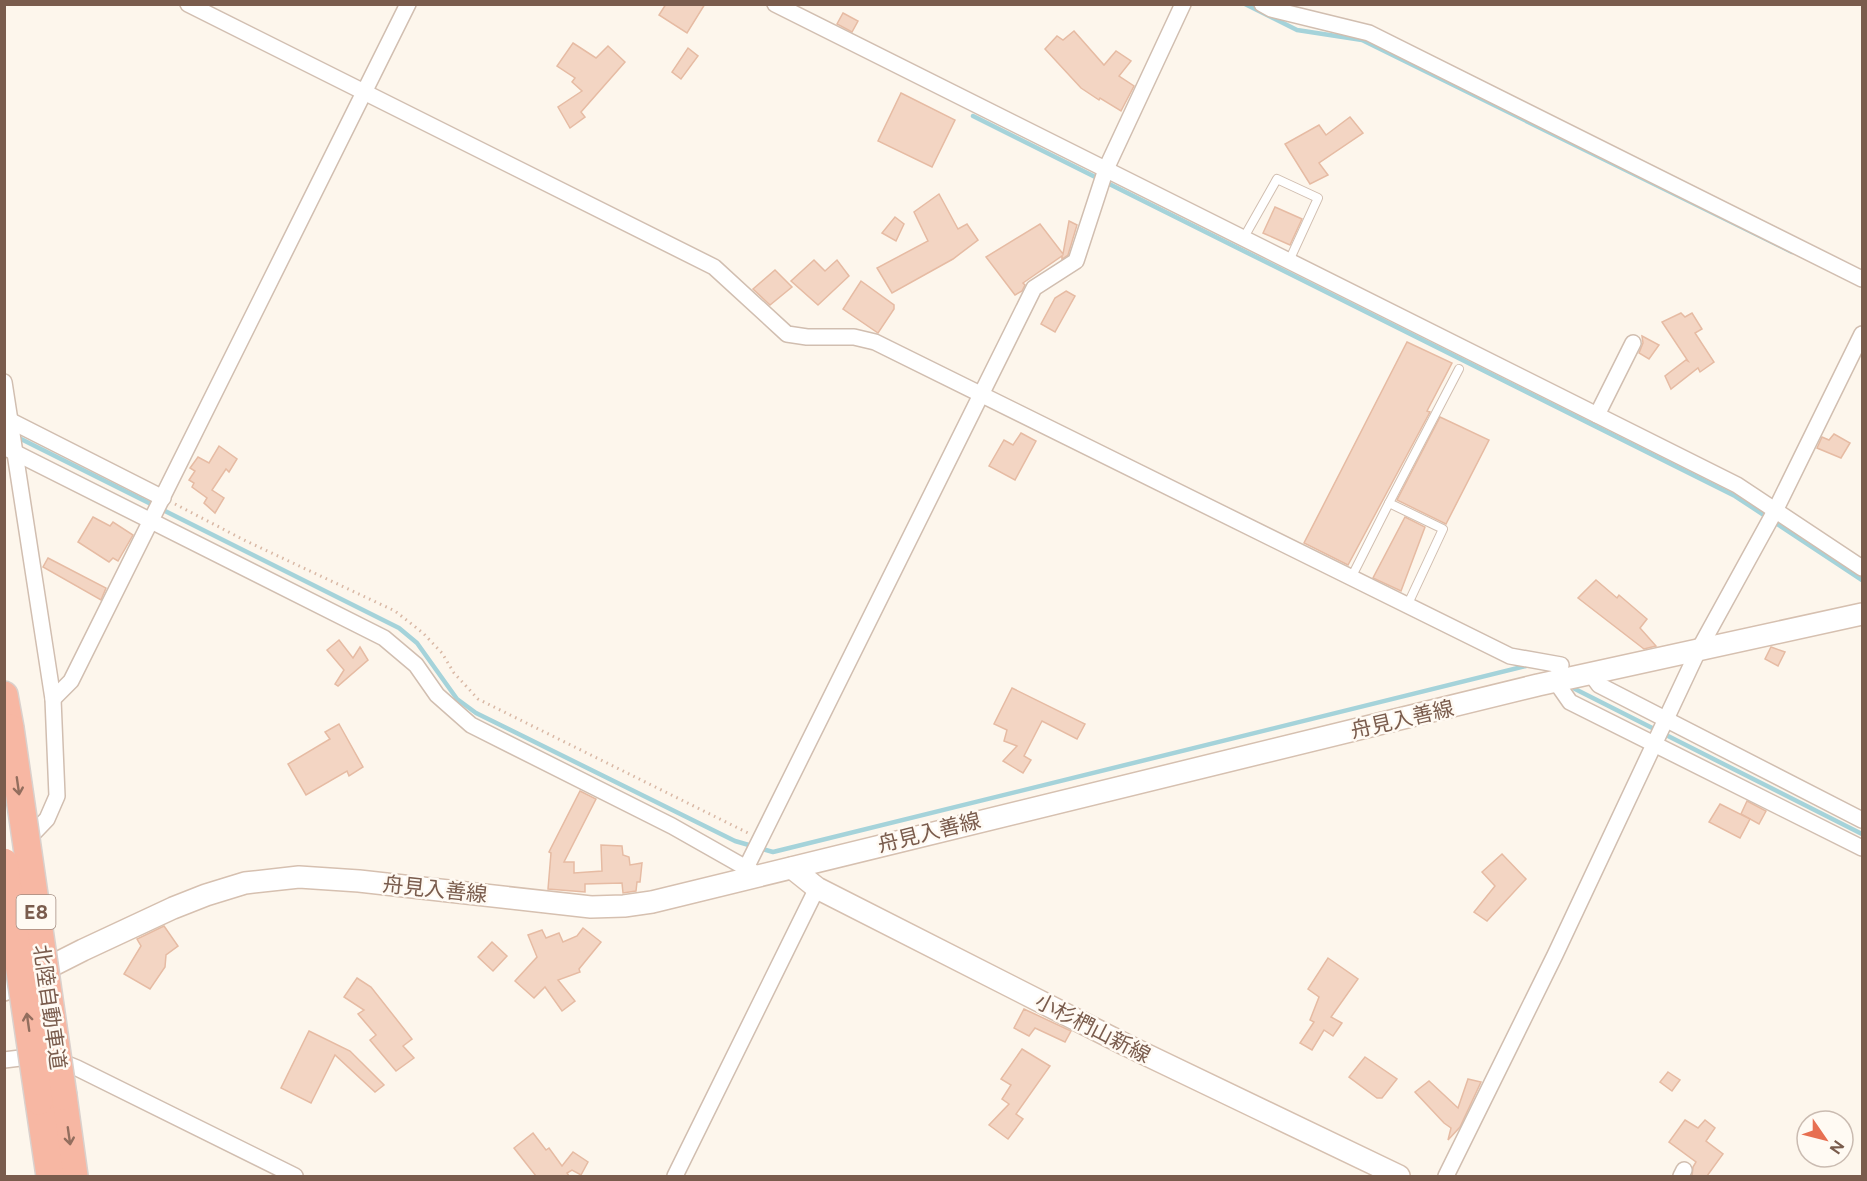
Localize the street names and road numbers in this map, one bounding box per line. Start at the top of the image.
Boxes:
street label: 舟見入善線 [1348,695,1456,743]
street label: 舟見入善線 [875,807,983,857]
street label: 舟見入善線 [381,871,489,907]
road number: E8 [16,895,56,929]
street label: 北陸自動車道 [29,943,71,1071]
street label: 小杉椚山新線 [1031,988,1155,1068]

